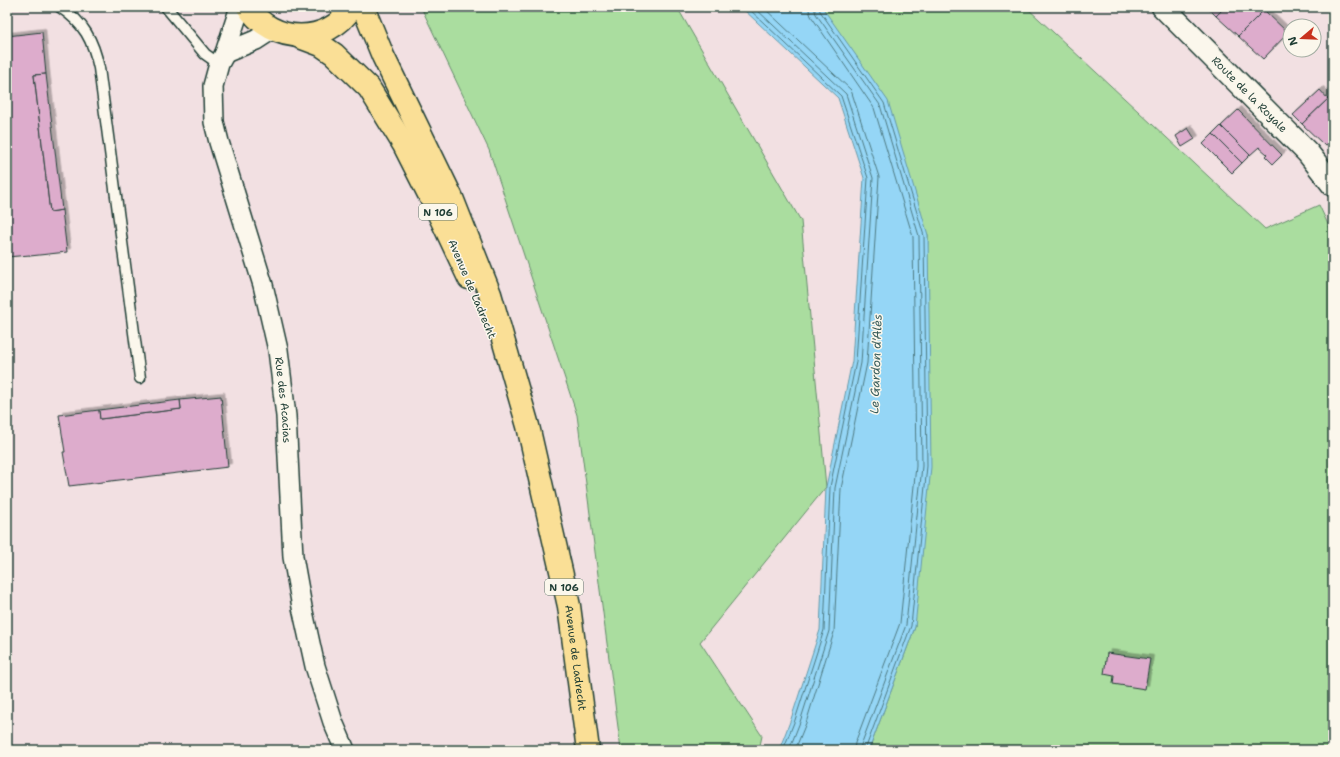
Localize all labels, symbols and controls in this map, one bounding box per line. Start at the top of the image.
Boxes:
north arrow [1282,18,1322,58]
text: N [1284,34,1302,48]
street label: Route de la Royale [1208,53,1291,136]
road number: N 106 [419,204,457,220]
street label: Avenue de Ladrecht [444,237,500,341]
water label: Le Gardon d'Alès [866,314,886,414]
street label: Rue des Acacias [271,356,295,443]
road number: N 106 [545,579,583,595]
street label: Avenue de Ladrecht [561,604,590,712]

